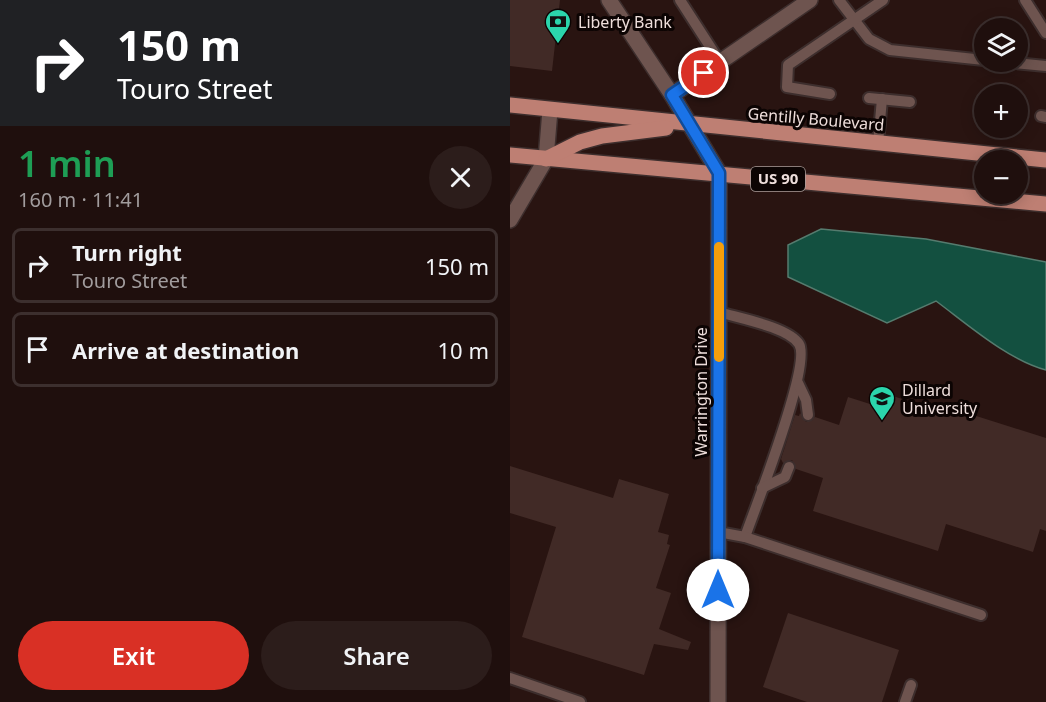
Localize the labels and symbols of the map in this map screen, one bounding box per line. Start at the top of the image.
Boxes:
bank icon: Liberty Bank [543,7,573,45]
place label: Liberty Bank [578,11,672,33]
pin [678,47,729,98]
street label: Gentilly Boulevard [747,102,885,136]
road number: US 90 [751,167,805,191]
street label: Warrington Drive [690,327,712,457]
place label: Dillard University [902,379,978,419]
school or university icon: Dillard University [867,384,897,422]
position arrow [686,558,750,622]

